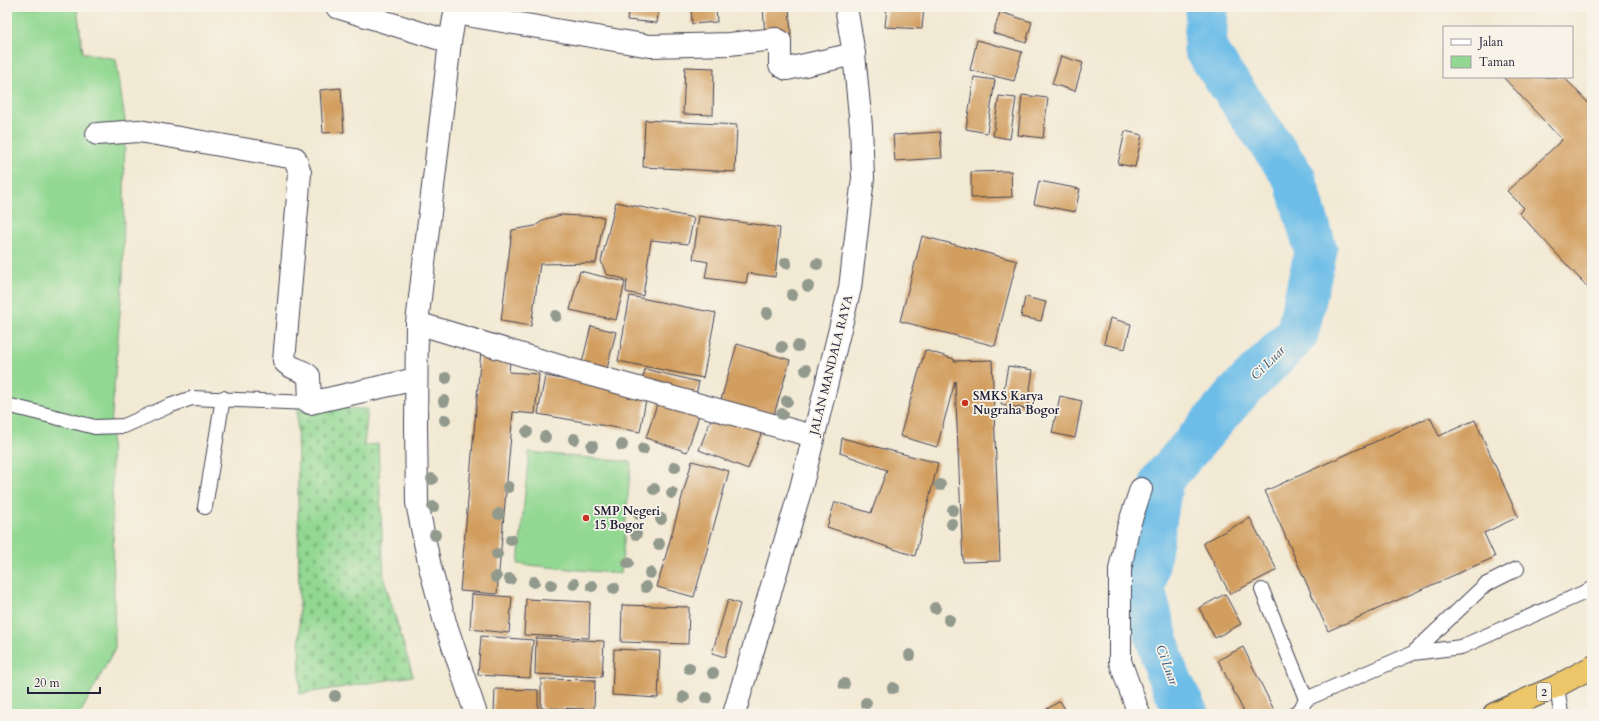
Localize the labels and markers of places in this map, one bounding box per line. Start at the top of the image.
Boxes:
place label: SMKS Karya Nugraha Bogor [973,388,1060,418]
marker: SMKS Karya Nugraha Bogor [960,398,970,408]
place label: SMP Negeri 15 Bogor [594,503,660,533]
marker: SMP Negeri 15 Bogor [581,513,591,523]

